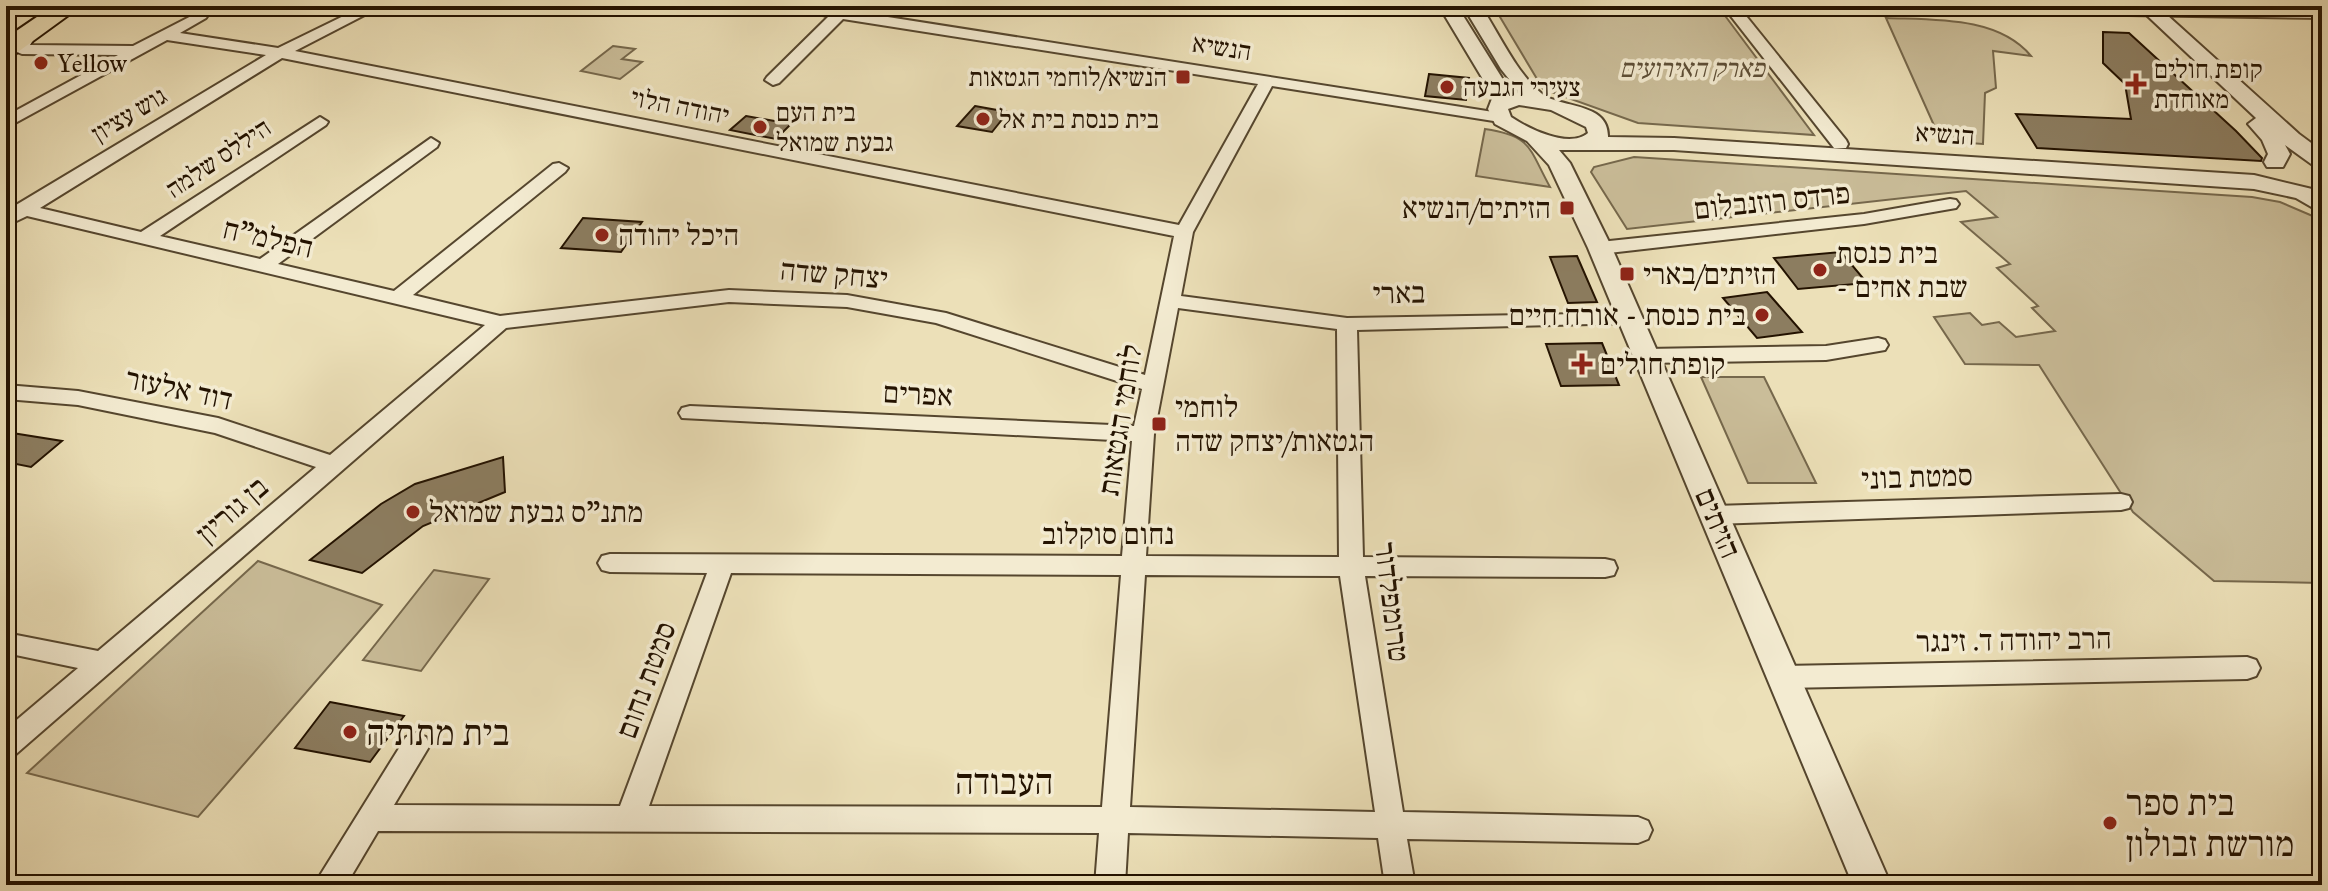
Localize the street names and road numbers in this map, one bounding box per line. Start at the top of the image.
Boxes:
street label: הנשיא [1190,27,1254,67]
street label: גוש עציון [85,79,173,149]
street label: יהודה הלוי [628,81,732,131]
street label: היללס שלמה [159,111,277,205]
street label: הנשיא [1914,116,1976,152]
street label: פרדס רוזנבלום [1692,175,1852,227]
street label: הפלמ"ח [219,210,317,266]
street label: יצחק שדה [779,251,889,297]
street label: בארי [1372,275,1426,311]
street label: לוחמי הגטאות [1090,342,1150,498]
street label: דוד אלעזר [122,360,236,418]
street label: אפרים [882,374,954,414]
street label: סמטת בוני [1861,457,1973,497]
street label: בן גוריון [189,469,275,551]
street label: הזיתים [1687,483,1749,563]
street label: נחום סוקלוב [1042,516,1174,552]
street label: טרומפלדור [1367,540,1417,664]
street label: סמטת נחום [608,617,684,743]
street label: הרב יהודה ד. זינגר [1916,620,2112,660]
street label: העבודה [955,760,1053,804]

